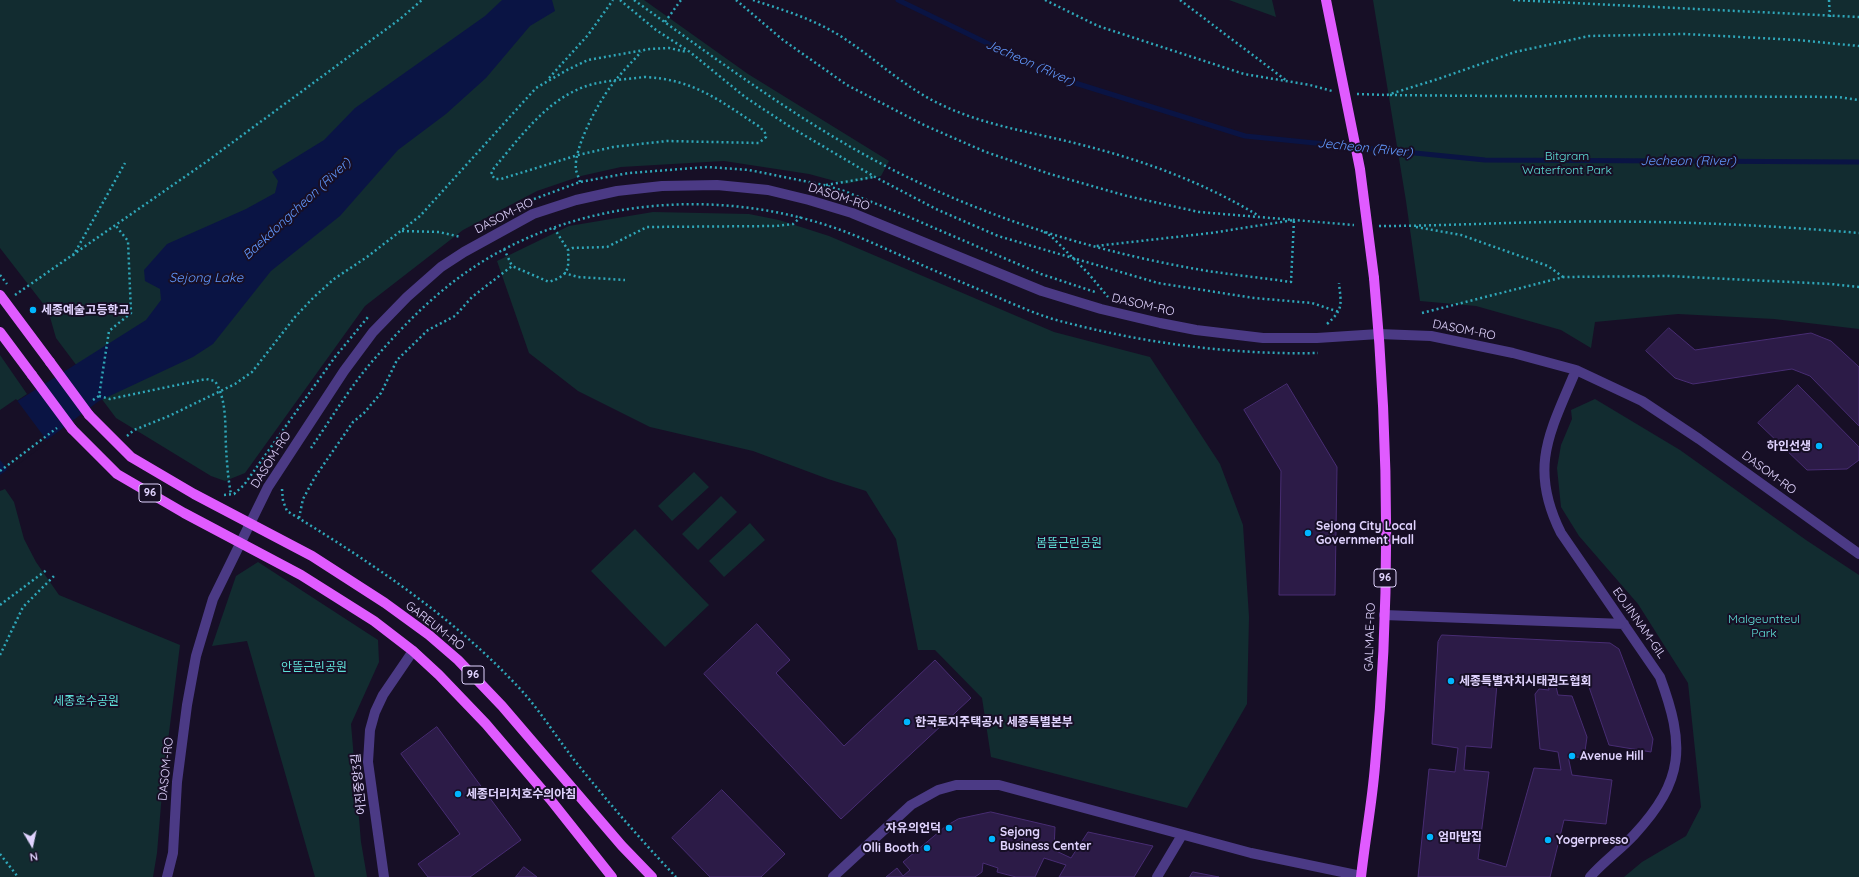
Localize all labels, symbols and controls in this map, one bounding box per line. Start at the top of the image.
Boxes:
water label: Jecheon (River) [983,36,1077,90]
water label: Jecheon (River) [1317,135,1413,161]
park label: Bitgram Waterfront Park [1522,149,1612,177]
water label: Jecheon (River) [1640,153,1736,169]
water label: Baekdongcheon (River) [240,155,354,263]
street label: DASOM-RO [806,180,872,214]
street label: DASOM-RO [472,195,536,237]
water label: Sejong Lake [169,270,243,286]
street label: DASOM-RO [1110,291,1176,319]
place label: 세종예술고등학교 [41,303,129,317]
marker: 세종예술고등학교 [28,305,38,315]
street label: DASOM-RO [1431,317,1497,343]
street label: DASOM-RO [248,429,294,491]
place label: 하인선생 [1767,439,1811,453]
marker: 하인선생 [1814,441,1824,451]
street label: DASOM-RO [1739,448,1799,498]
road number: 96 [139,484,161,502]
place label: Sejong City Local Government Hall [1316,519,1416,547]
marker: Sejong City Local Government Hall [1303,528,1313,538]
park label: 봄뜰근린공원 [1036,536,1102,550]
road number: 96 [1374,569,1396,587]
street label: EOJINNAM-GIL [1609,585,1669,661]
street label: GAREUM-RO [403,598,467,654]
street label: GALMAE-RO [1362,602,1378,672]
park label: Malgeuntteul Park [1728,612,1800,640]
park label: 안뜰근린공원 [281,660,347,674]
road number: 96 [462,666,484,684]
place label: 세종특별자치시태권도협회 [1459,674,1591,688]
marker: 세종특별자치시태권도협회 [1446,676,1456,686]
park label: 세종호수공원 [53,694,119,708]
place label: 한국토지주택공사 세종특별본부 [915,715,1073,729]
marker: 한국토지주택공사 세종특별본부 [902,717,912,727]
street label: DASOM-RO [155,736,177,802]
place label: Avenue Hill [1580,749,1644,763]
marker: Avenue Hill [1567,751,1577,761]
street label: 어진중앙3길 [349,753,369,815]
place label: 세종더리치호수의아침 [466,787,576,801]
marker: 세종더리치호수의아침 [453,789,463,799]
place label: 자유의언덕 [886,821,941,835]
marker: 자유의언덕 [944,823,954,833]
north arrow [12,825,52,865]
place label: Sejong Business Center [1000,825,1092,853]
place label: 엄마밥집 [1438,830,1482,844]
marker: 엄마밥집 [1425,832,1435,842]
place label: Yogerpresso [1556,833,1628,847]
marker: Sejong Business Center [987,834,997,844]
marker: Yogerpresso [1543,835,1553,845]
place label: Olli Booth [862,841,919,855]
marker: Olli Booth [922,843,932,853]
text: N [29,849,39,864]

